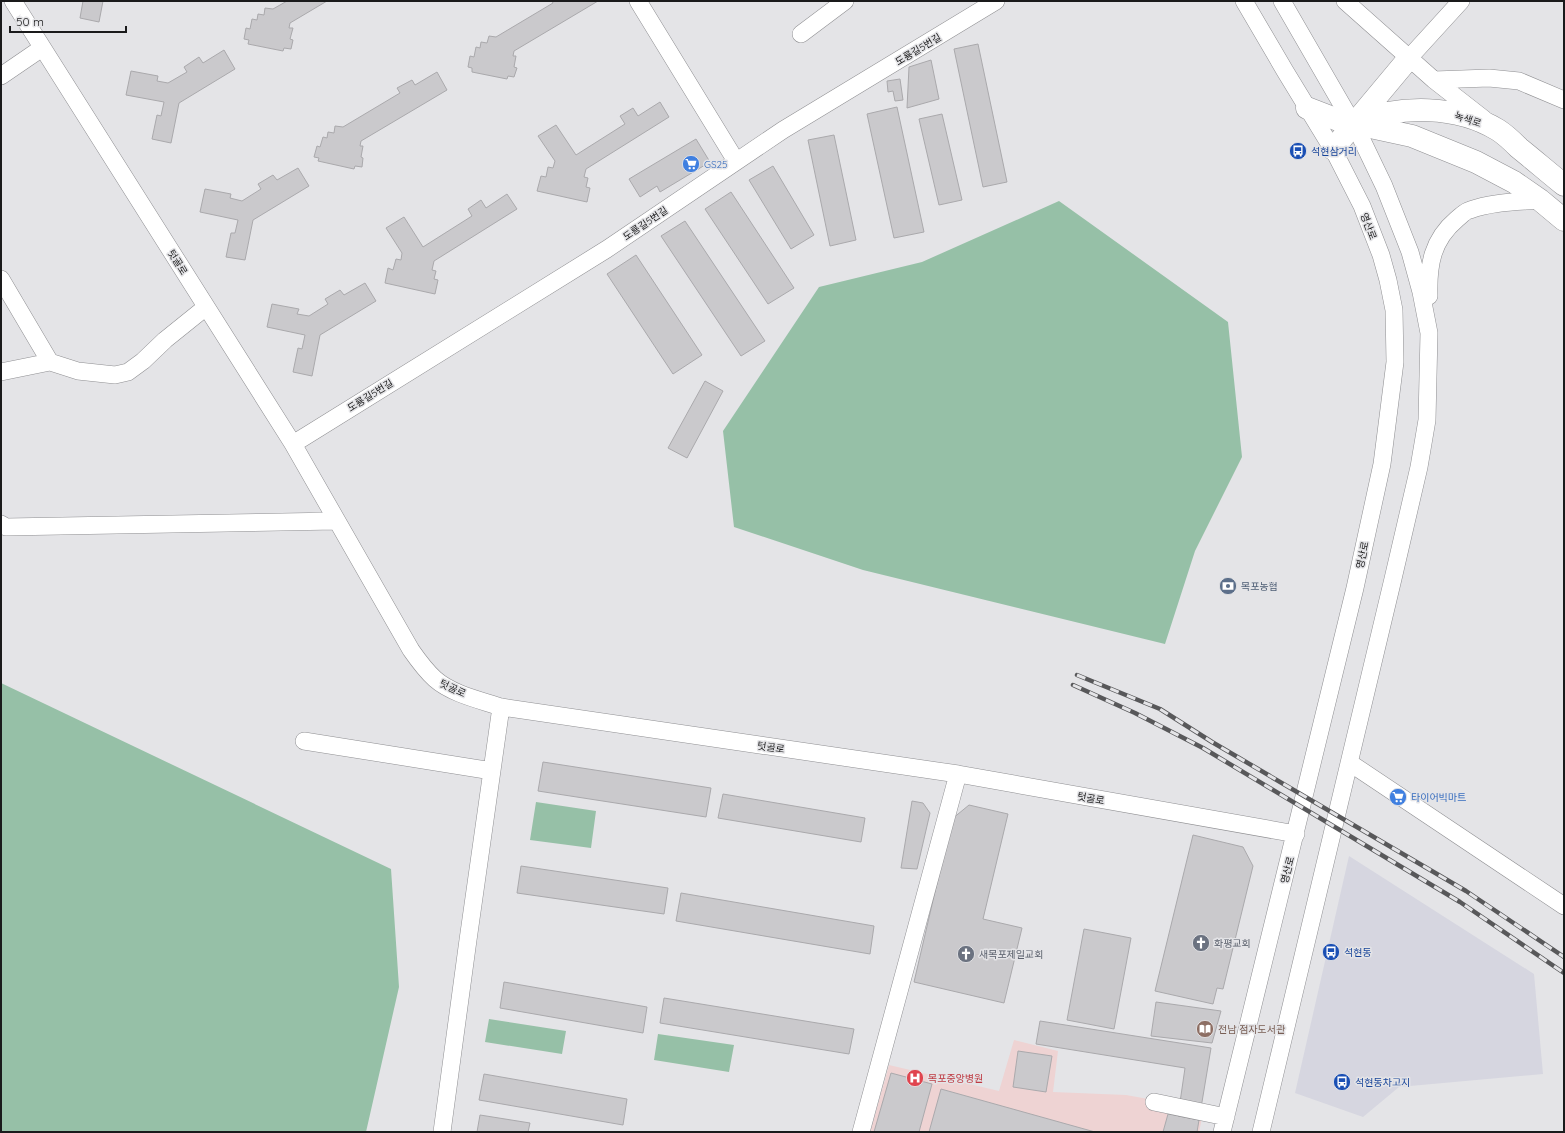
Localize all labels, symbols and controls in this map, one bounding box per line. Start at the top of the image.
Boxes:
scale bar [10,8,126,34]
text: 50 m [16,14,44,29]
street label: 도룡길5번길 [893,31,944,68]
street label: 녹색로 [1453,109,1483,130]
bus stop icon: 석현삼거리 [1288,141,1308,161]
place label: 석현삼거리 [1311,145,1357,158]
supermarket icon: GS25 [681,154,701,174]
place label: GS25 [704,158,728,171]
street label: 도룡길5번길 [620,204,670,243]
street label: 영산로 [1358,211,1380,241]
street label: 텃골로 [165,247,190,277]
street label: 도룡길5번길 [345,376,396,415]
street label: 영산로 [1353,540,1372,570]
bank icon: 목포농협 [1218,576,1238,596]
place label: 목포농협 [1241,580,1278,593]
street label: 텃골로 [438,677,468,700]
street label: 텃골로 [756,739,786,756]
supermarket icon: 타이어빅마트 [1388,787,1408,807]
street label: 텃골로 [1076,790,1106,807]
place label: 타이어빅마트 [1411,791,1466,804]
street label: 영산로 [1278,855,1297,885]
church icon: 화평교회 [1191,933,1211,953]
place label: 화평교회 [1214,937,1251,950]
bus stop icon: 석현동 [1321,942,1341,962]
church icon: 새목포제일교회 [956,944,976,964]
place label: 석현동 [1344,946,1372,959]
place label: 새목포제일교회 [979,948,1043,961]
library icon: 전남 점자도서관 [1195,1019,1215,1039]
place label: 전남 점자도서관 [1218,1023,1286,1036]
hospital icon: 목포중앙병원 [905,1068,925,1088]
place label: 목포중앙병원 [928,1072,983,1085]
bus stop icon: 석현동차고지 [1332,1072,1352,1092]
place label: 석현동차고지 [1355,1076,1410,1089]

